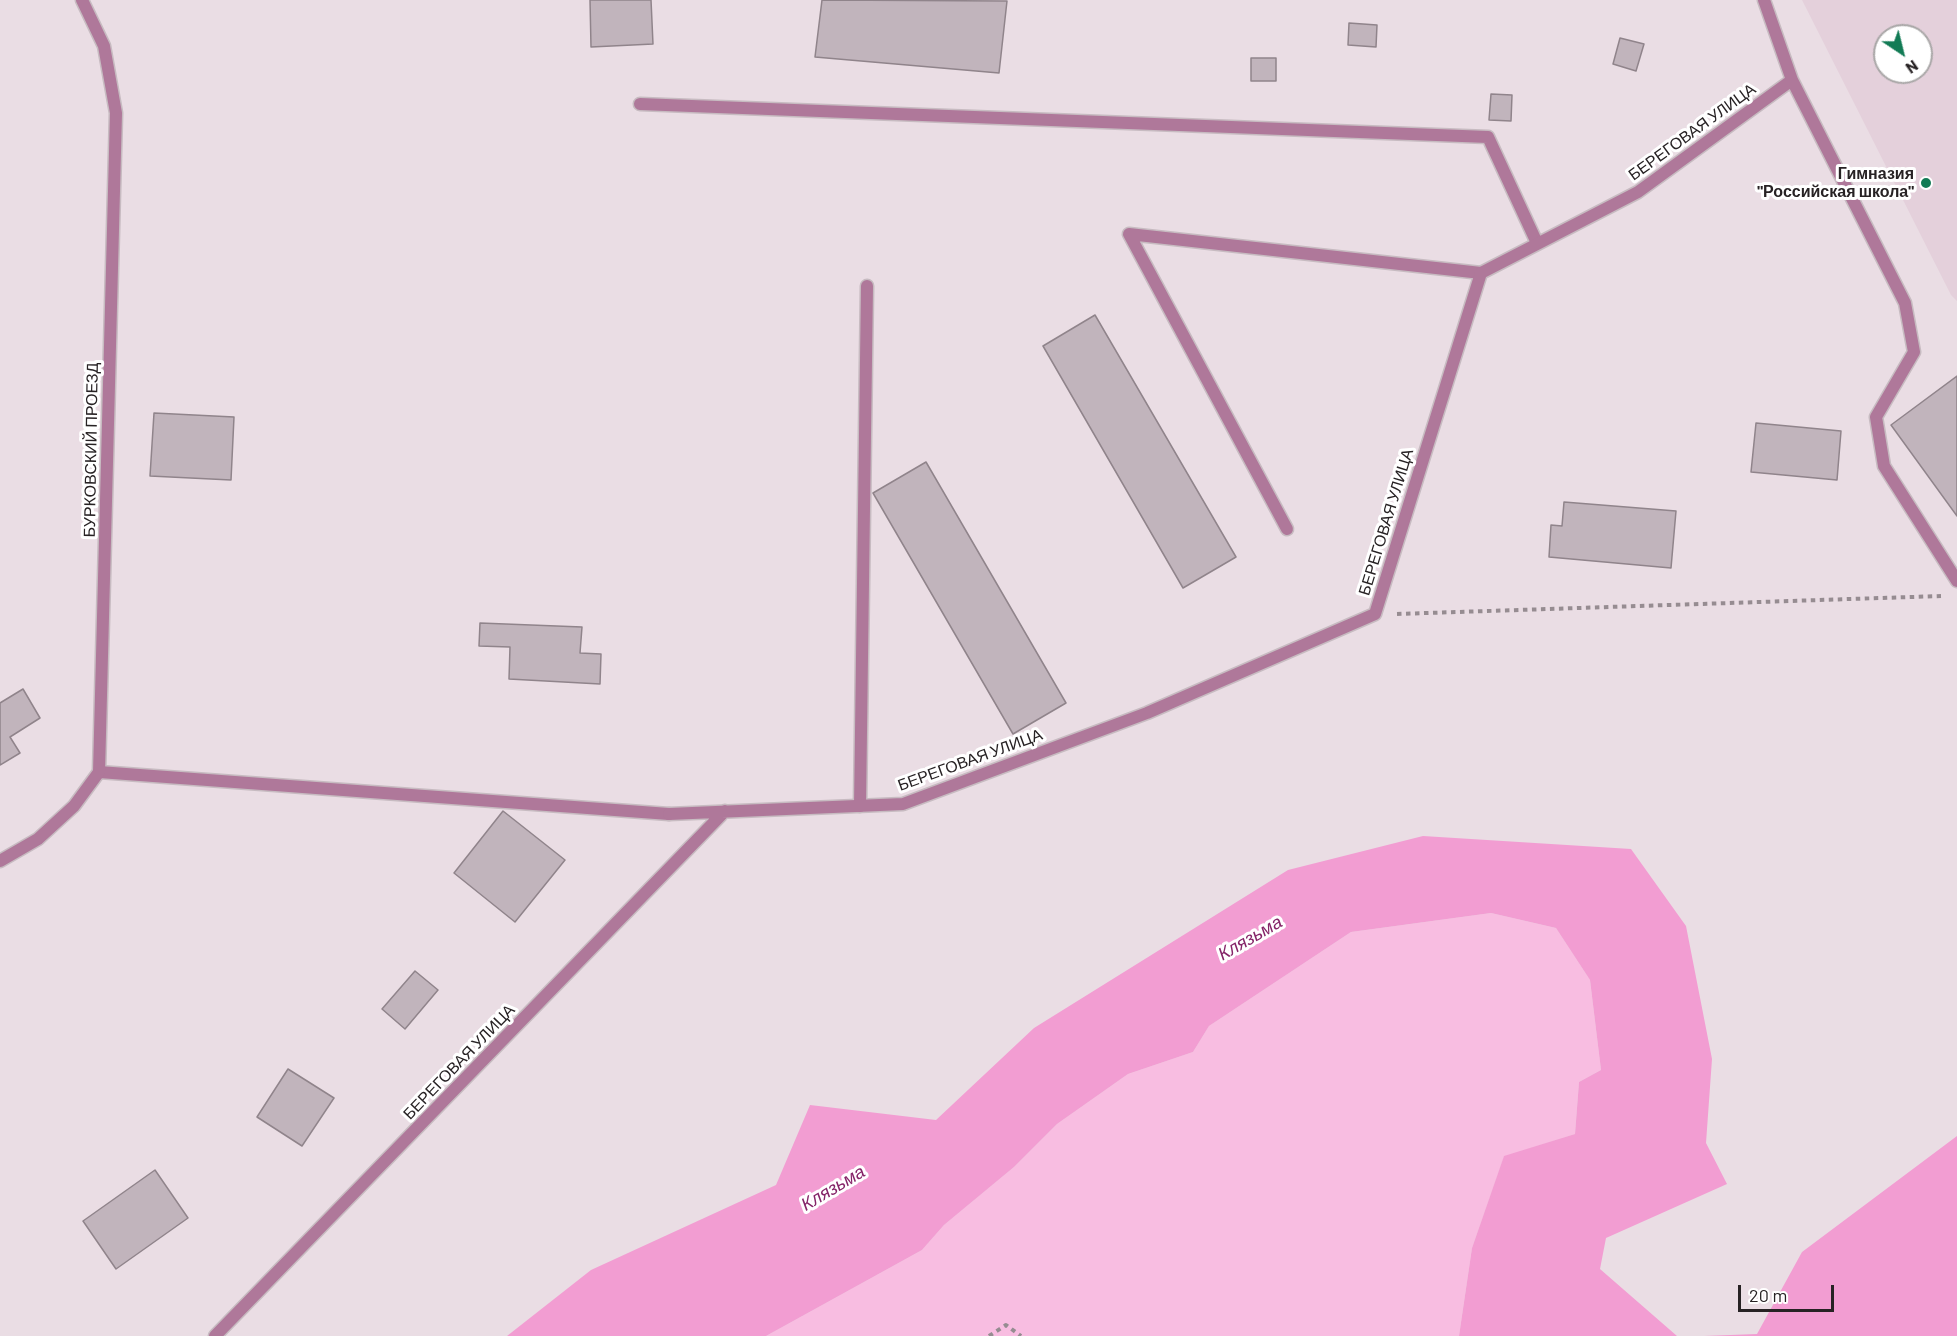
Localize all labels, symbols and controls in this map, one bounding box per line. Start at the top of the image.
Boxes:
north arrow [1873,24,1933,84]
text: N [1903,57,1922,78]
street label: БЕРЕГОВАЯ УЛИЦА [1625,79,1759,185]
place label: Гимназия "Российская школа" [1757,164,1914,202]
marker: Гимназия "Российская школа" [1919,176,1933,190]
street label: БУРКОВСКИЙ ПРОЕЗД [80,362,102,538]
street label: БЕРЕГОВАЯ УЛИЦА [1355,446,1417,598]
street label: БЕРЕГОВАЯ УЛИЦА [895,725,1045,795]
water label: Клязьма [1214,911,1286,965]
street label: БЕРЕГОВАЯ УЛИЦА [399,1001,519,1123]
water label: Клязьма [797,1161,869,1215]
scale bar [1741,1273,1837,1311]
text: 20 m [1749,1284,1787,1306]

